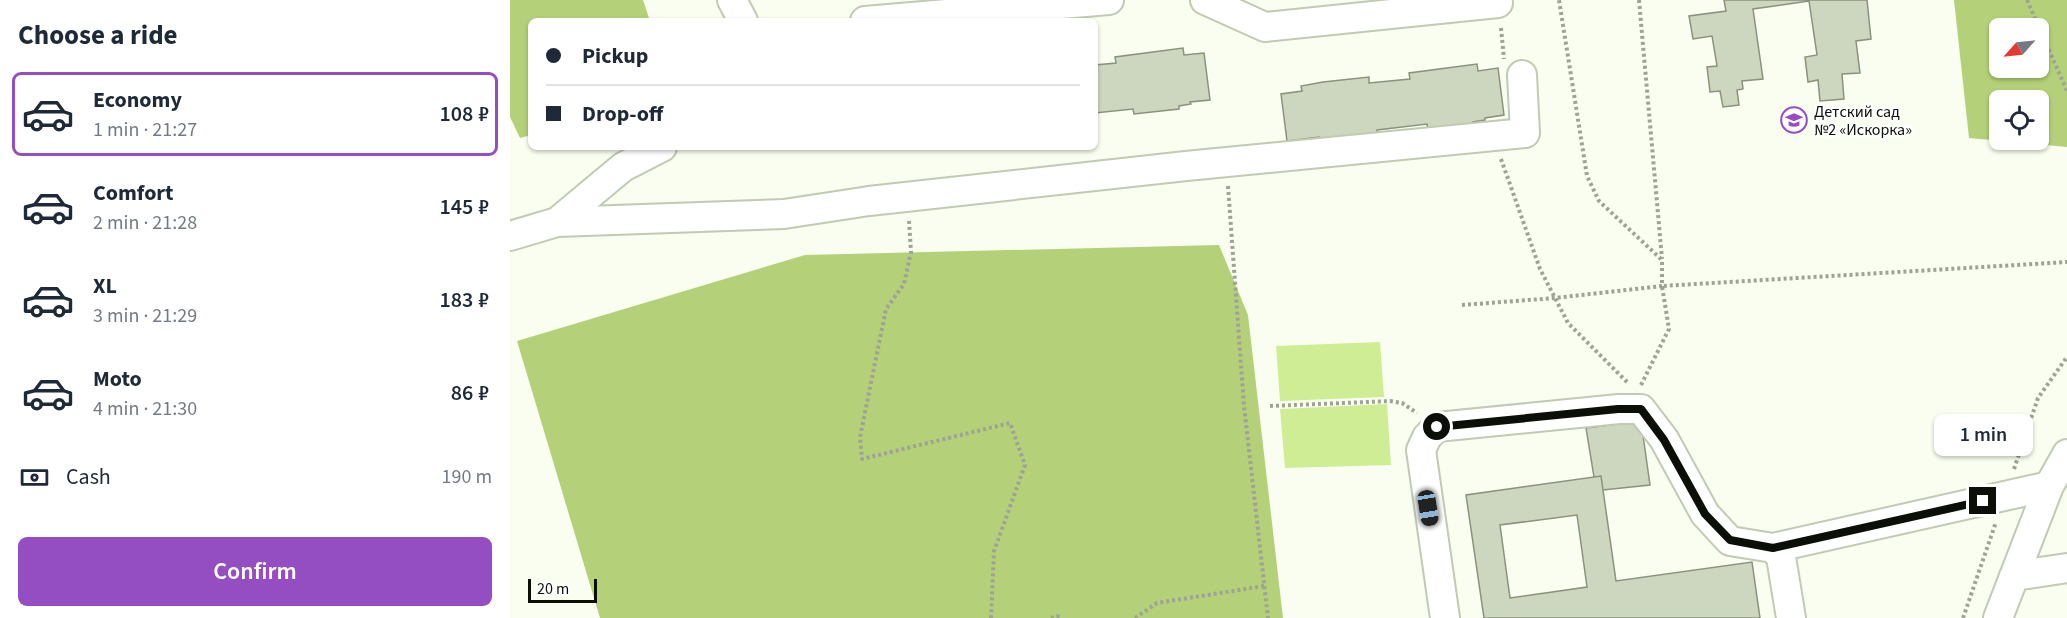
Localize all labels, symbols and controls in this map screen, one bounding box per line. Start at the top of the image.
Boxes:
text: Choose a ride [18,16,178,55]
north arrow [1989,18,2049,78]
map controls [1989,18,2049,150]
text: Pickup [582,40,648,72]
text: Economy [93,84,182,116]
icon: car [21,87,75,141]
button: locate [1989,90,2049,150]
text: 108 ₽ [439,98,489,130]
text: Drop-off [582,98,663,130]
place label: Детcкий сад №2 «Искорка» [1814,101,1912,141]
school or university icon: Детcкий сад №2 «Искорка» [1779,105,1809,135]
text: 1 min · 21:27 [93,116,197,144]
text: Comfort [93,177,174,209]
icon: car [21,180,75,234]
text: 145 ₽ [439,191,489,223]
text: 2 min · 21:28 [93,209,197,237]
text: XL [93,270,117,302]
icon: car [21,273,75,327]
text: 183 ₽ [439,284,489,316]
text: 3 min · 21:29 [93,302,197,330]
text: Moto [93,363,142,395]
icon: car [21,366,75,420]
text: 86 ₽ [451,377,489,409]
text: 4 min · 21:30 [93,395,197,423]
route start [1423,413,1450,440]
callout: 1 min [1934,414,2032,456]
text: 1 min [1960,421,2007,449]
icon: cash [18,461,51,494]
text: Cash [66,461,111,493]
text: 190 m [442,463,492,491]
route end [1969,487,1996,514]
car [1416,489,1440,527]
button: Confirm [18,537,492,606]
scale bar [528,576,597,604]
text: 20 m [537,578,569,600]

